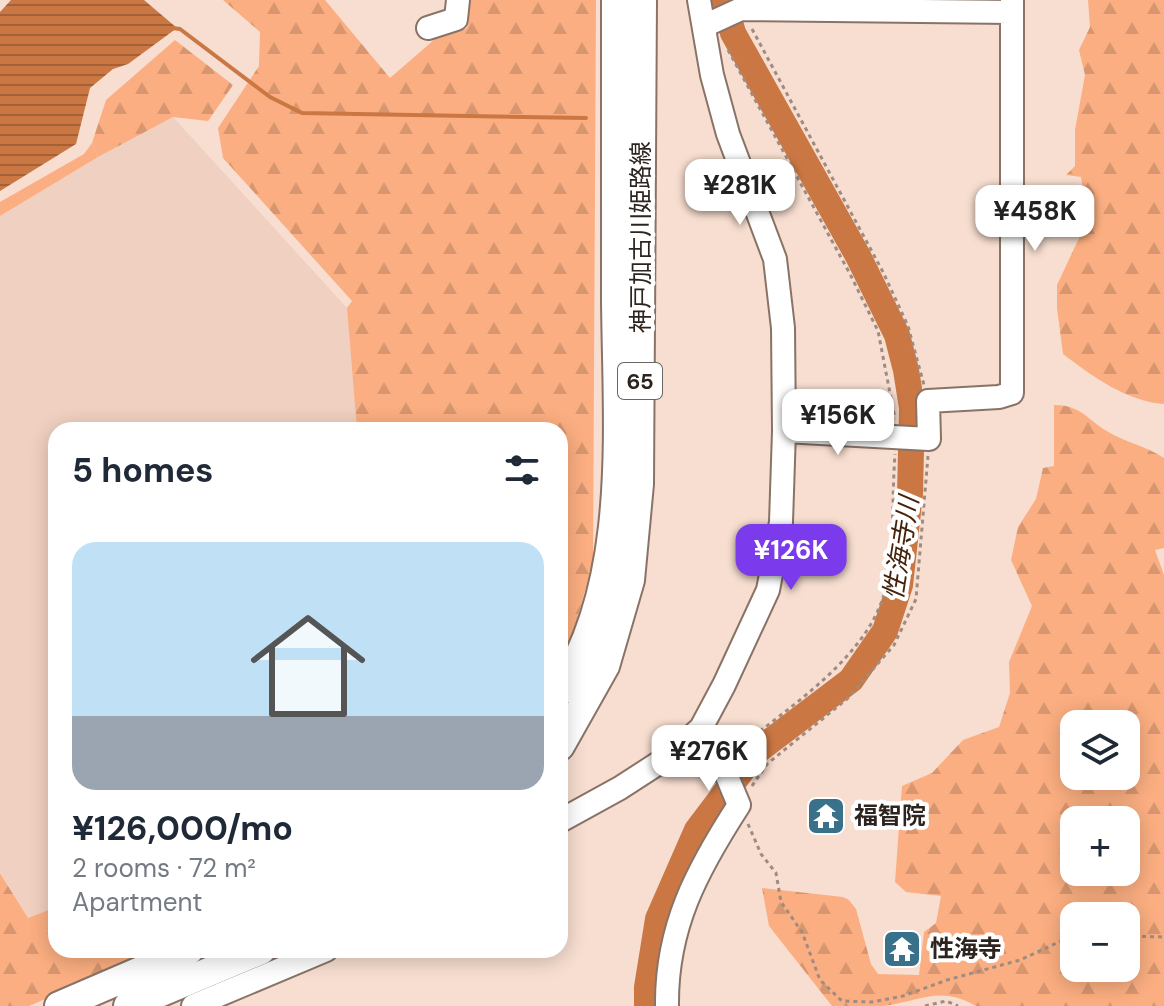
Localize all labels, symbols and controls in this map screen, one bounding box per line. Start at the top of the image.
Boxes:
street label: 神戸加古川姫路線 [625,141,656,333]
pin: ¥281K [684,159,796,227]
text: ¥281K [703,168,777,202]
pin: ¥458K [979,185,1091,253]
text: ¥458K [993,194,1077,228]
road number: 65 [618,363,662,399]
pin: ¥156K [782,389,894,457]
text: ¥156K [800,398,876,432]
text: 5 homes [72,448,213,493]
icon: filters [500,448,544,492]
water label: 性海寺川 [876,491,926,602]
pin: ¥126K [735,524,847,592]
text: ¥126K [754,533,828,567]
icon: home [236,594,380,738]
map controls [1060,710,1140,982]
button: layers [1060,710,1140,790]
pin: ¥276K [653,725,765,793]
text: ¥276K [670,734,748,768]
temple icon: 福智院 [805,795,847,837]
place label: 福智院 [854,800,926,831]
text: ¥126,000/mo [72,806,293,851]
button: + [1060,806,1140,886]
text: 2 rooms · 72 m² [72,851,256,885]
text: Apartment [72,885,203,919]
button: − [1060,902,1140,982]
temple icon: 性海寺 [881,928,923,970]
place label: 性海寺 [930,933,1002,964]

